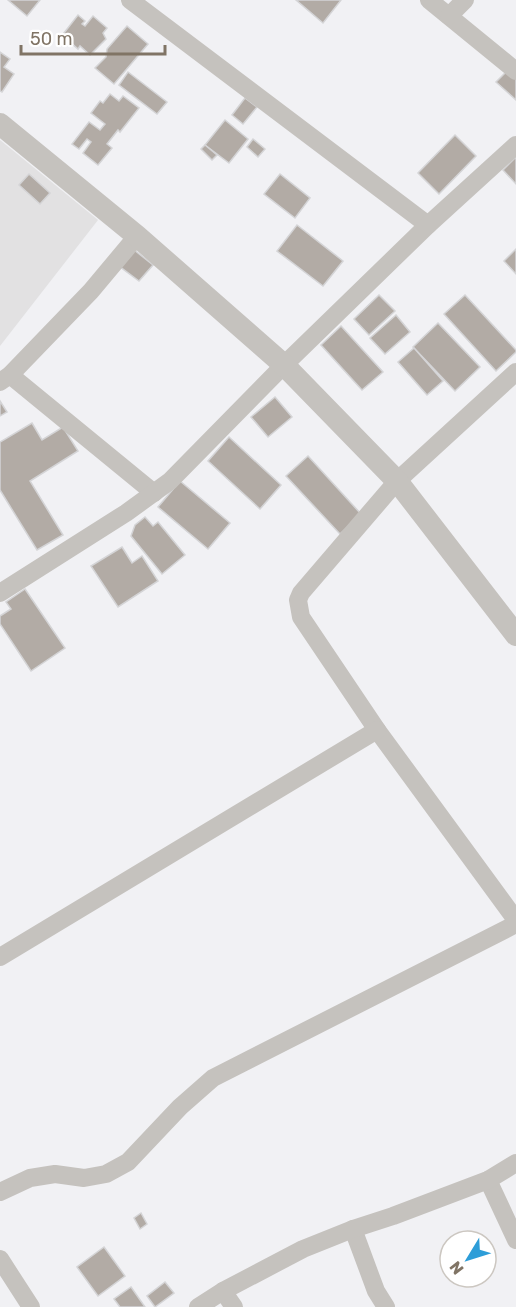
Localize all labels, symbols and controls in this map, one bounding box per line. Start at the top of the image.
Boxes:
scale bar [21,18,165,56]
text: 50 m [30,28,73,50]
north arrow [438,1229,498,1289]
text: N [446,1258,468,1278]

